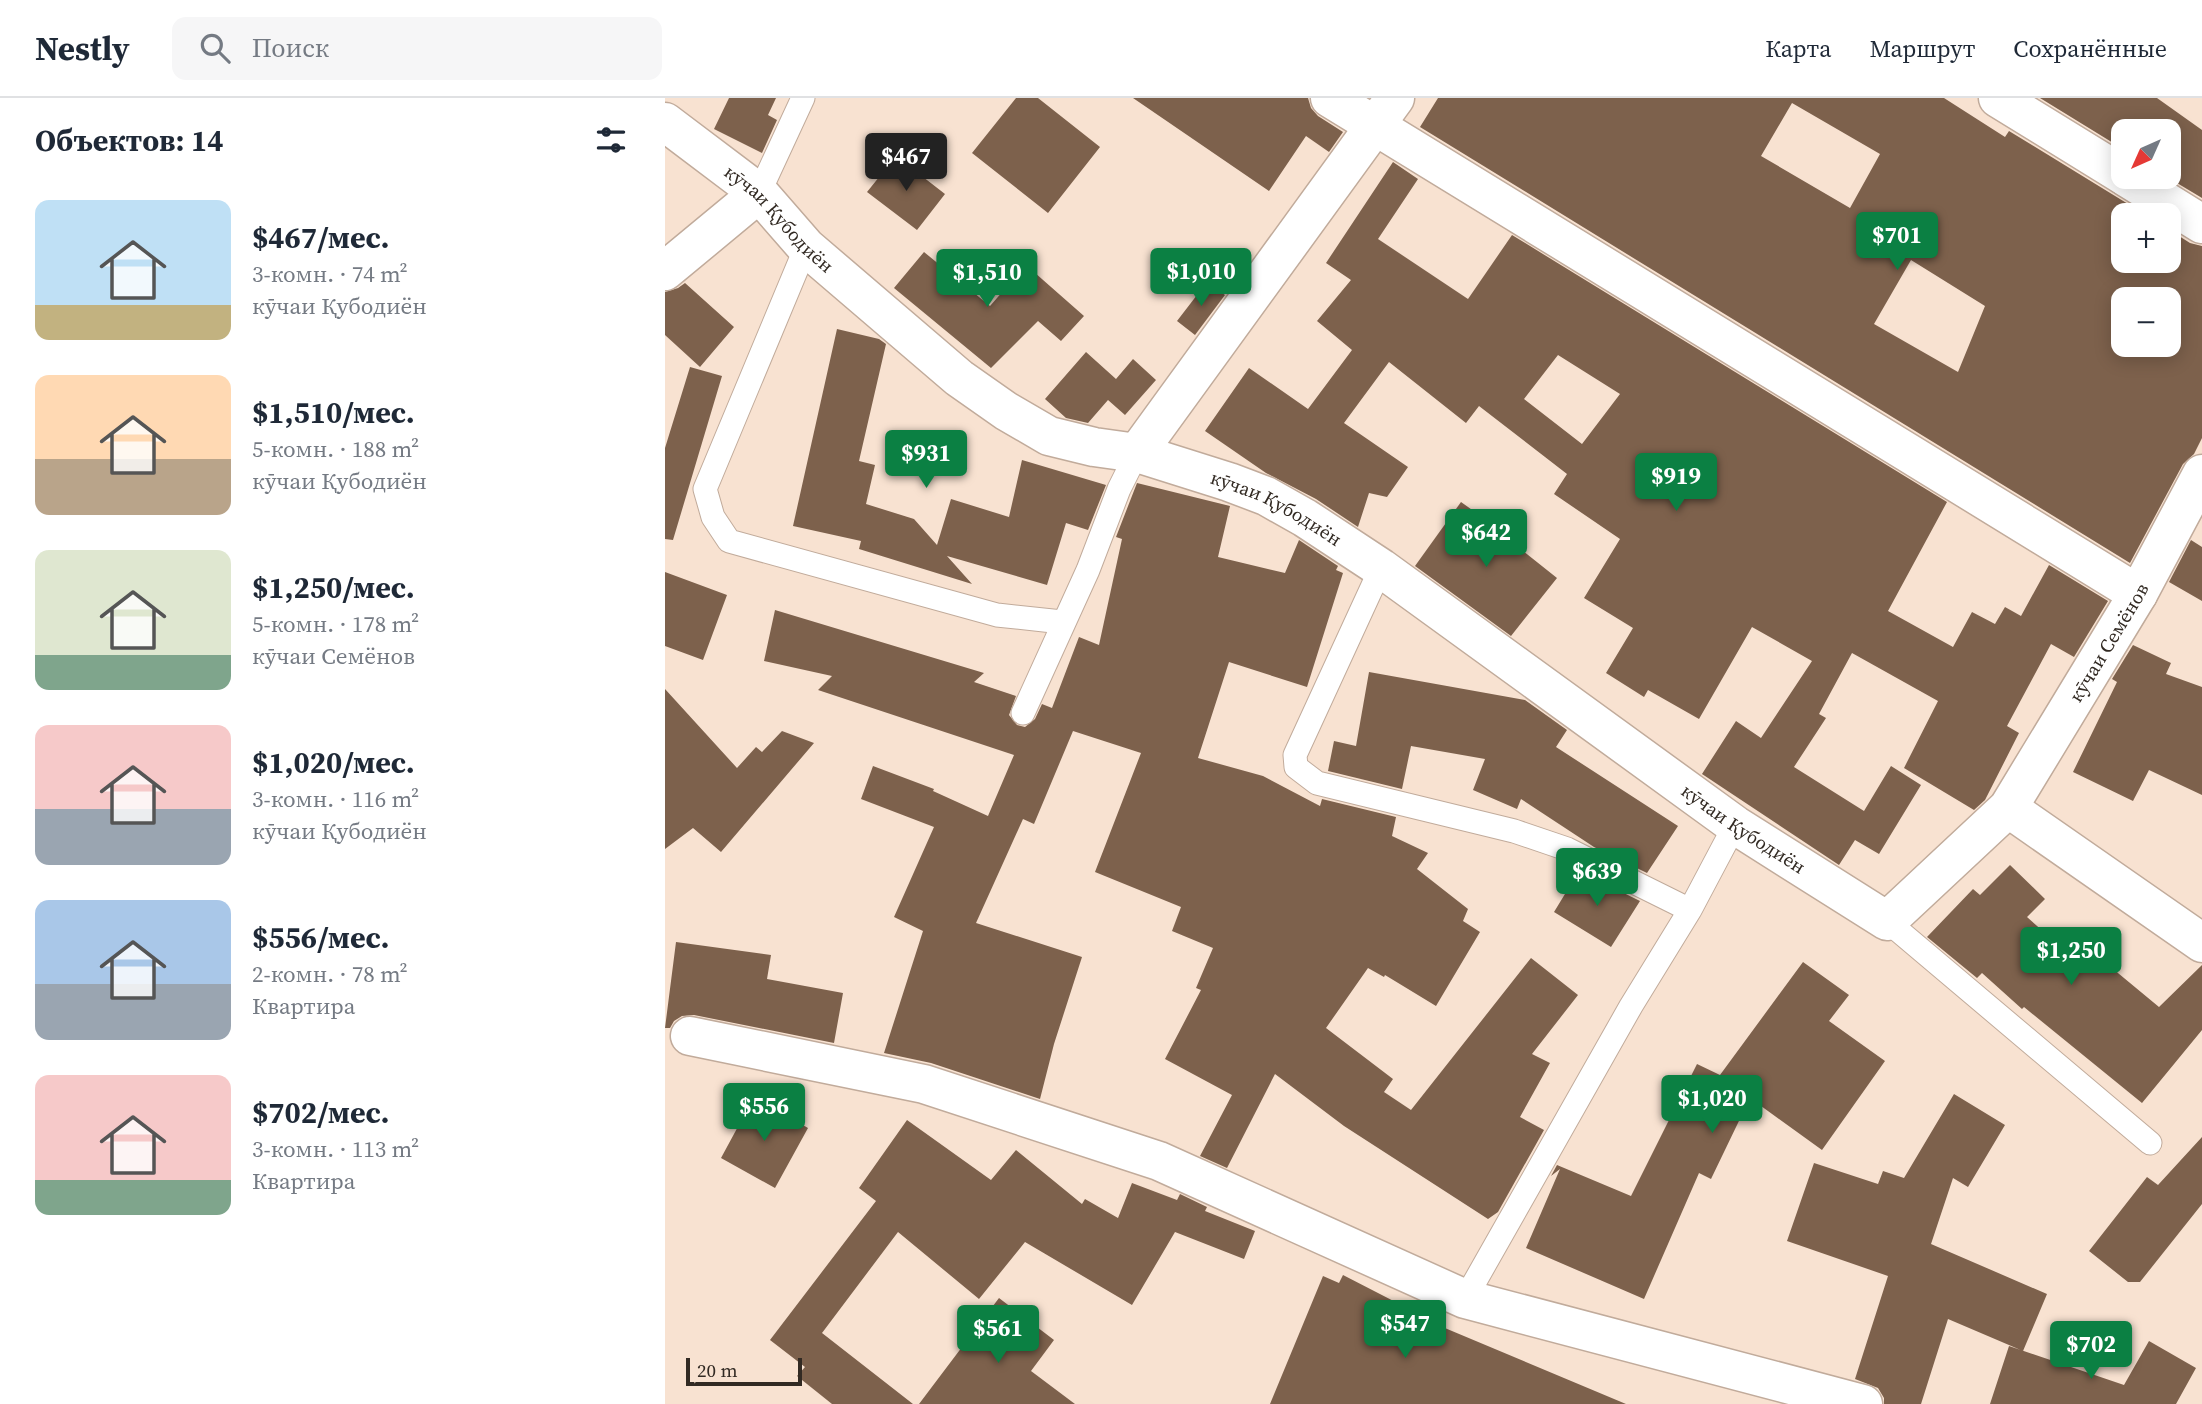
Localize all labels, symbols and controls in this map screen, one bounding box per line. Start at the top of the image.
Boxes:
search box [172,17,662,80]
text: Nestly [35,26,130,71]
icon: search [196,29,234,67]
text: Поиск [252,30,329,66]
text: Карта [1765,32,1831,65]
text: Маршрут [1869,32,1975,65]
text: Сохранённые [2013,32,2167,65]
north arrow [2111,119,2181,189]
map controls [2111,119,2181,357]
text: Объектов: 14 [35,120,223,161]
icon: filters [592,121,630,159]
pin: $467 [865,134,947,193]
text: $467 [881,140,931,172]
street label: кӯчаи Қубодиён [719,158,839,278]
button: + [2111,203,2181,273]
pin: $701 [1856,212,1938,272]
text: $467/мес. [252,217,390,258]
text: $701 [1872,219,1922,251]
icon: home [91,228,175,312]
pin: $1,010 [1144,248,1258,308]
pin: $1,510 [930,250,1044,309]
text: $1,010 [1166,255,1236,287]
text: $1,510 [952,256,1022,288]
text: 3-комн. · 74 m² [252,258,408,290]
button: − [2111,287,2181,357]
text: кӯчаи Қубодиён [252,290,427,322]
text: $1,510/мес. [252,392,415,433]
icon: home [91,403,175,487]
pin: $931 [885,430,967,490]
text: 5-комн. · 188 m² [252,433,419,465]
text: $931 [901,437,951,469]
pin: $919 [1635,454,1717,513]
text: $919 [1651,460,1701,492]
street label: кӯчаи Қубодиён [1207,464,1347,552]
text: кӯчаи Қубодиён [252,465,427,497]
pin: $642 [1445,510,1527,569]
text: $642 [1461,516,1511,548]
text: $1,250/мес. [252,567,415,608]
icon: home [91,578,175,662]
street label: кӯчаи Семёнов [2063,578,2155,707]
text: 5-комн. · 178 m² [252,608,419,640]
text: кӯчаи Семёнов [252,640,415,672]
text: $1,020/мес. [252,742,415,783]
icon: home [91,753,175,837]
street label: кӯчаи Қубодиён [1676,777,1811,879]
text: 3-комн. · 116 m² [252,783,419,815]
text: кӯчаи Қубодиён [252,815,427,847]
pin: $639 [1556,848,1638,908]
text: $639 [1572,855,1622,887]
text: $556/мес. [252,917,390,958]
icon: home [91,928,175,1012]
pin: $1,250 [2014,928,2128,987]
text: $1,250 [2036,934,2106,966]
text: 2-комн. · 78 m² [252,958,408,990]
text: Квартира [252,990,355,1022]
pin: $1,020 [1655,1076,1769,1135]
text: $1,020 [1677,1082,1747,1114]
pin: $556 [723,1084,805,1143]
text: $556 [739,1090,789,1122]
text: $702/мес. [252,1092,390,1133]
icon: home [91,1103,175,1187]
text: 3-комн. · 113 m² [252,1133,419,1165]
text: Квартира [252,1165,355,1197]
pin: $547 [1364,1300,1446,1360]
pin: $561 [957,1306,1039,1365]
text: $547 [1380,1307,1430,1339]
text: $561 [973,1312,1023,1344]
pin: $702 [2050,1322,2132,1381]
text: $702 [2066,1328,2116,1360]
scale bar [686,1355,801,1387]
text: 20 m [697,1357,738,1383]

